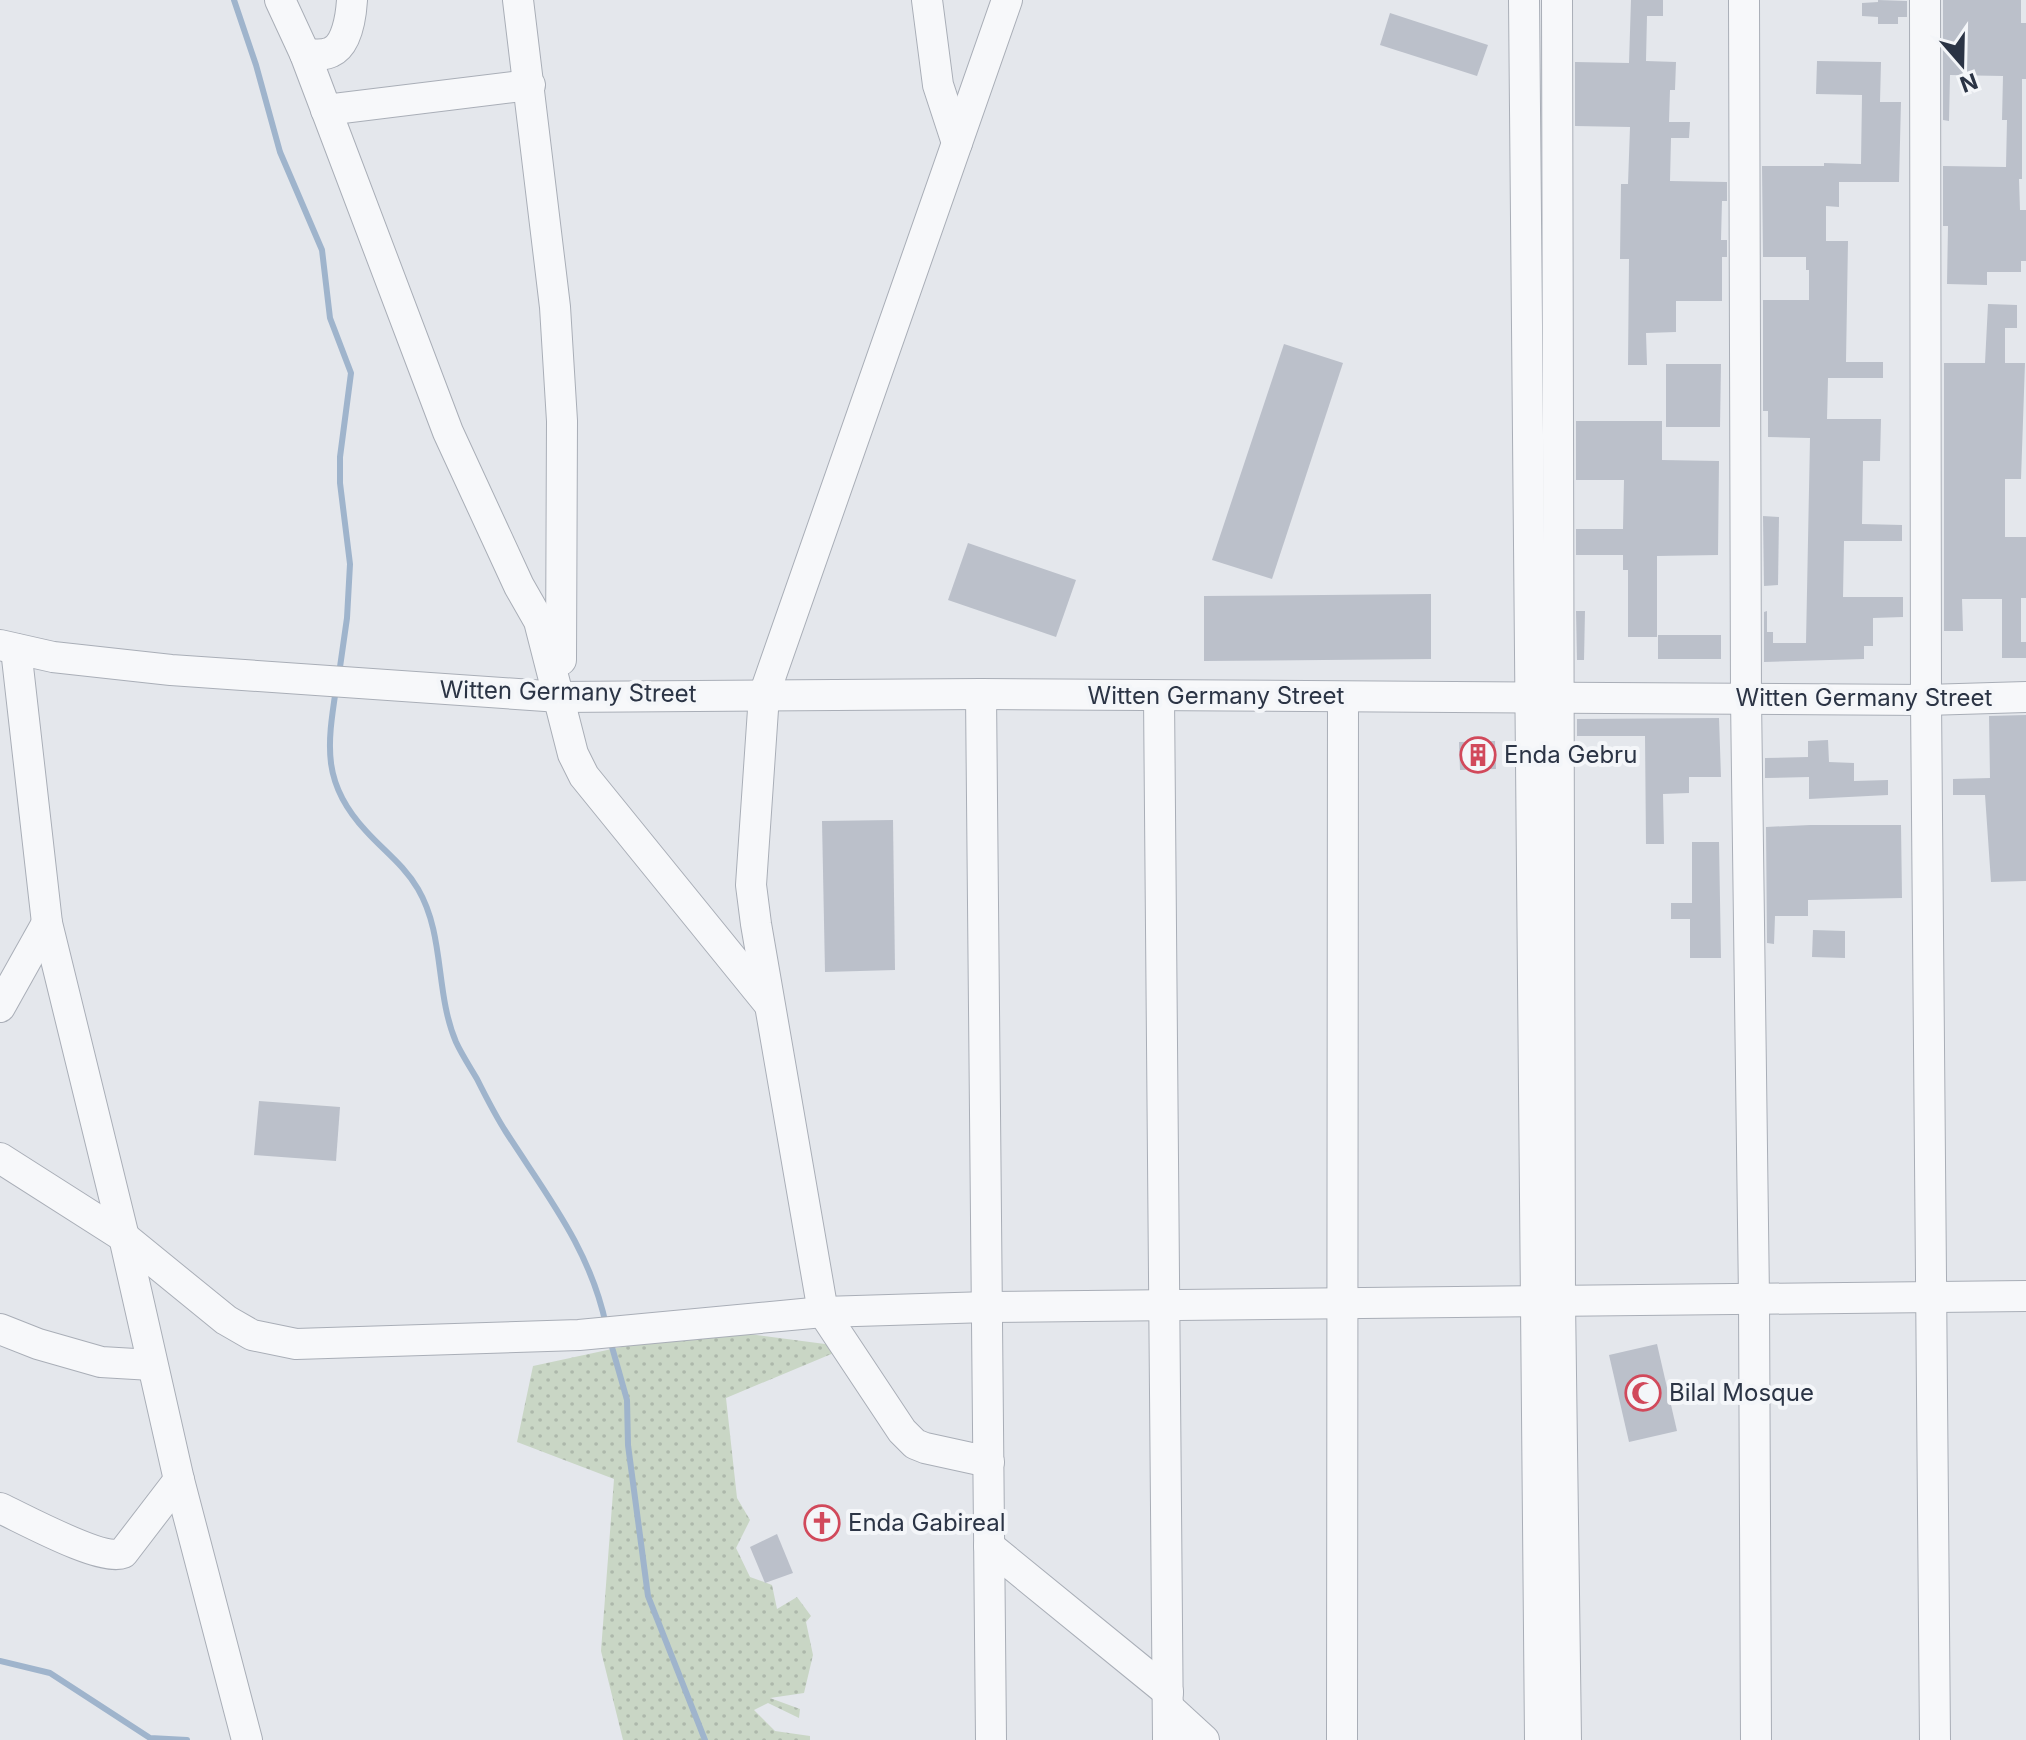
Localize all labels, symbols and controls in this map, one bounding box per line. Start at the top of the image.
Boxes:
north arrow [1922,24,2002,104]
text: N [1957,68,1981,98]
street label: Witten Germany Street [439,675,697,708]
street label: Witten Germany Street [1088,681,1345,710]
street label: Witten Germany Street [1736,683,1993,712]
building icon: Enda Gebru [1459,736,1497,774]
place label: Enda Gebru [1504,740,1637,769]
mosque icon: Bilal Mosque [1624,1374,1662,1412]
place label: Bilal Mosque [1669,1378,1814,1407]
church icon: Enda Gabireal [803,1504,841,1542]
place label: Enda Gabireal [848,1508,1006,1537]

